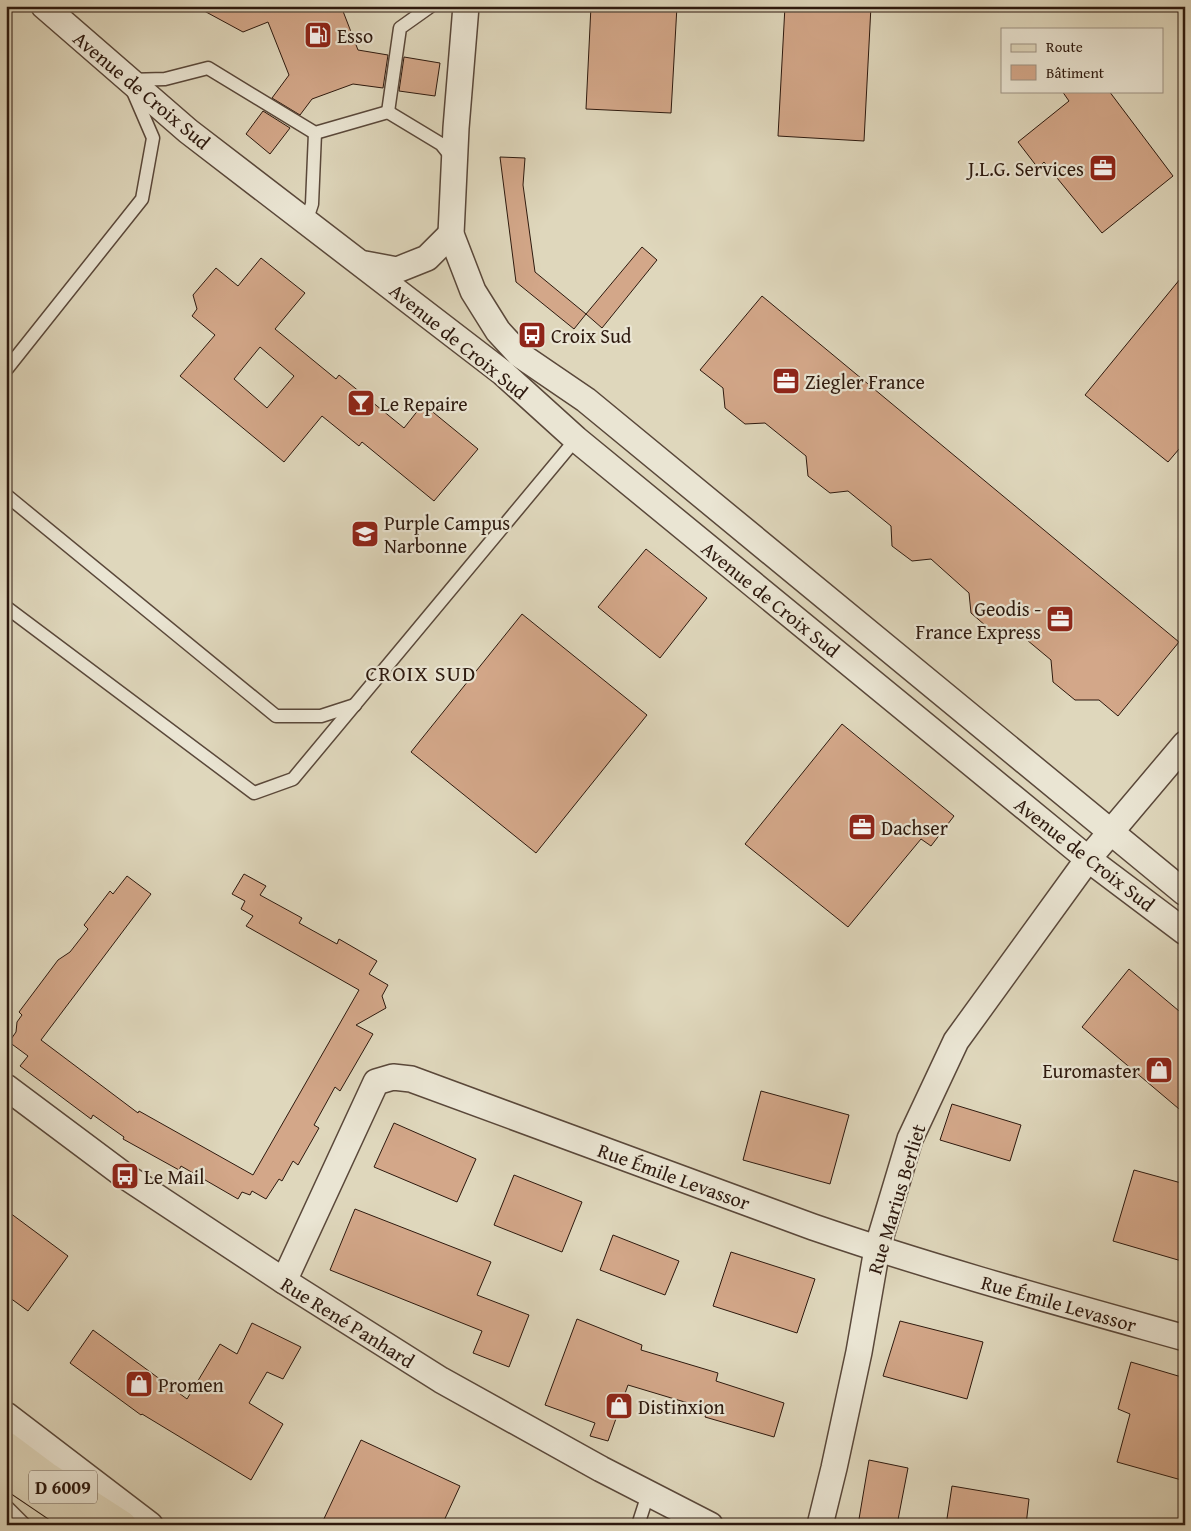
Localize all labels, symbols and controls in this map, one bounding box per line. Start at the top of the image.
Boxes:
fuel station icon: Esso [303,20,333,50]
place label: Esso [337,21,373,50]
street label: Avenue de Croix Sud [67,24,217,156]
legend [1001,28,1164,92]
text: Route [1046,36,1083,57]
text: Bâtiment [1046,62,1105,83]
office icon: J.L.G. Services [1088,153,1118,183]
place label: J.L.G. Services [965,154,1084,183]
street label: Avenue de Croix Sud [384,276,535,406]
bus stop icon: Croix Sud [517,320,547,350]
place label: Croix Sud [551,321,632,350]
office icon: Ziegler France [771,366,801,396]
place label: Ziegler France [805,367,925,396]
bar icon: Le Repaire [346,388,376,418]
place label: Le Repaire [380,389,468,418]
place label: Purple Campus Narbonne [384,508,510,560]
school or university icon: Purple Campus Narbonne [350,519,380,549]
street label: Avenue de Croix Sud [696,534,847,664]
place label: Geodis - France Express [916,594,1041,646]
office icon: Geodis - France Express [1045,604,1075,634]
district label: CROIX SUD [366,657,476,689]
street label: Avenue de Croix Sud [1009,790,1161,918]
office icon: Dachser [847,812,877,842]
place label: Dachser [881,813,948,842]
shop icon: Euromaster [1144,1055,1174,1085]
place label: Euromaster [1043,1056,1140,1085]
street label: Rue Marius Berliet [859,1120,933,1278]
street label: Rue Émile Levassor [594,1135,754,1217]
bus stop icon: Le Mail [110,1161,140,1191]
place label: Le Mail [144,1162,205,1191]
street label: Rue Émile Levassor [978,1267,1140,1339]
street label: Rue René Panhard [275,1269,421,1375]
shop icon: Promen [124,1369,154,1399]
place label: Promen [158,1370,224,1399]
shop icon: Distinxion [604,1391,634,1421]
place label: Distinxion [638,1392,725,1421]
road number: D 6009 [29,1470,97,1504]

